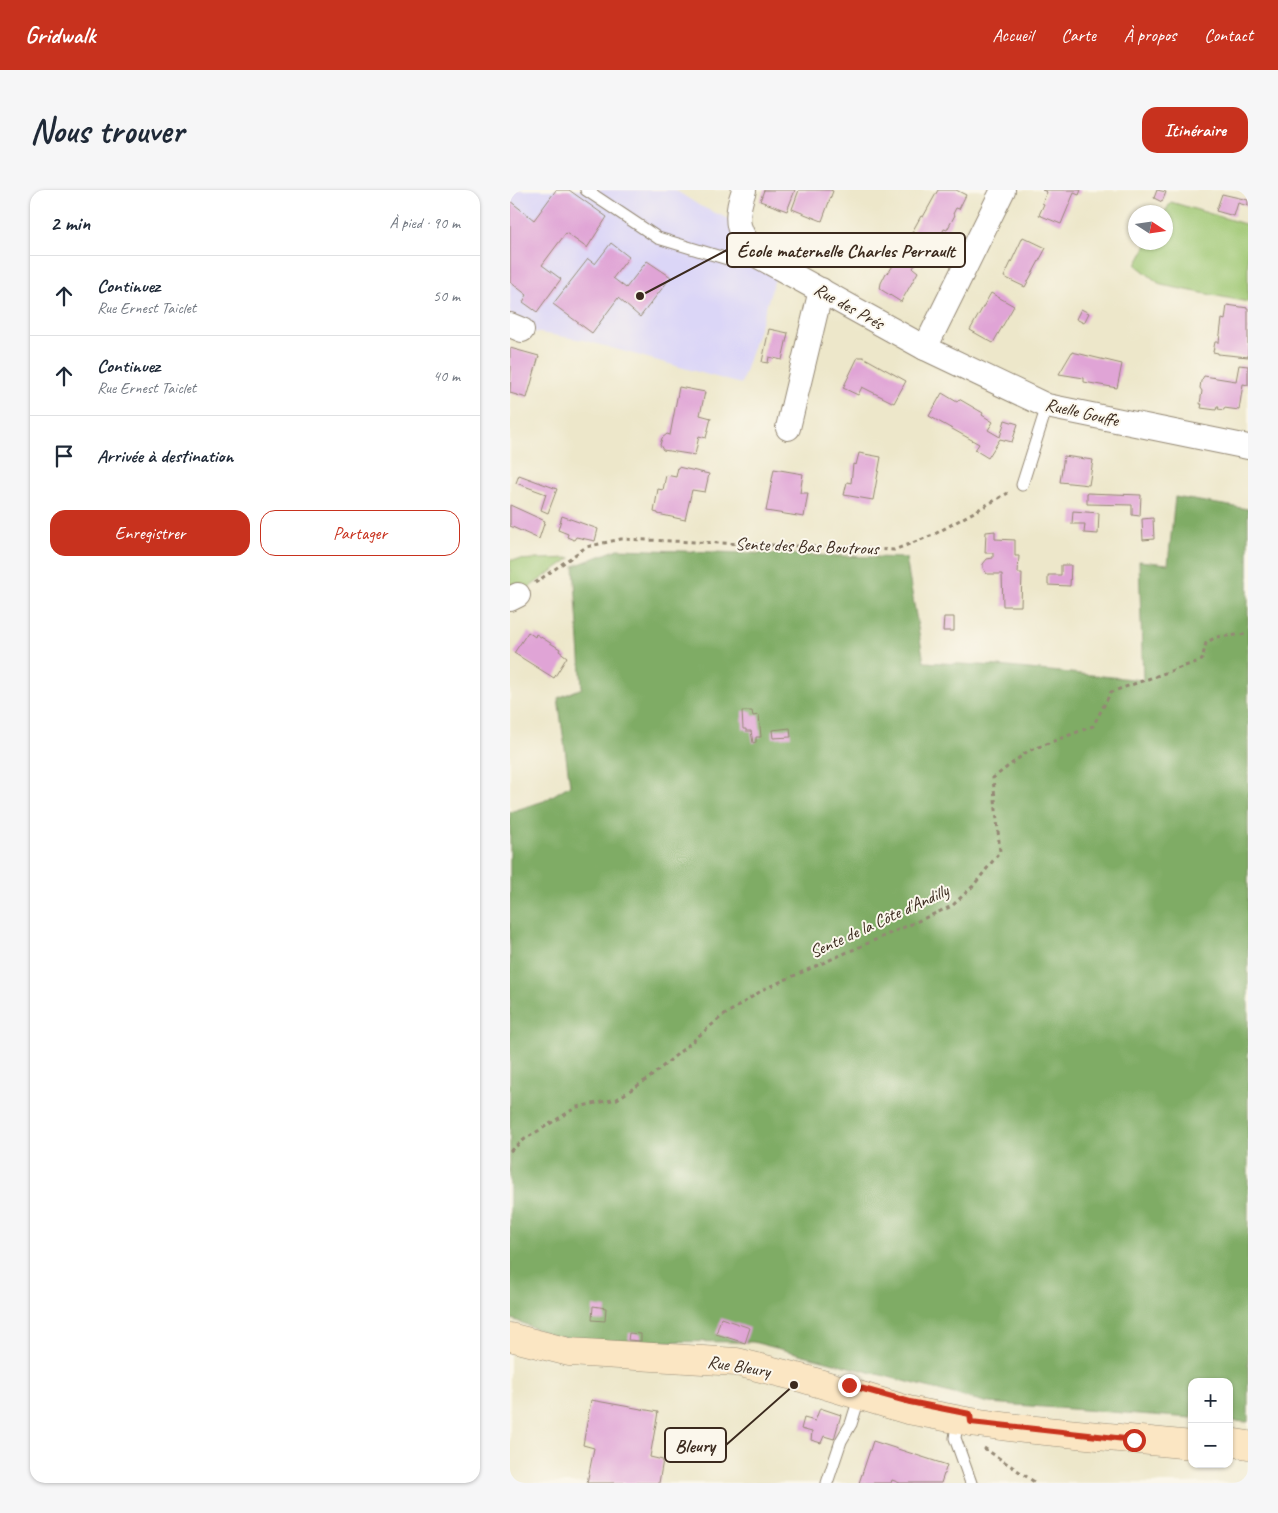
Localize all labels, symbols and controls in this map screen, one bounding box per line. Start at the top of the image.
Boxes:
text: Gridwalk [25,20,95,50]
text: Accueil [993,24,1033,46]
text: Carte [1061,24,1096,46]
text: À propos [1124,24,1176,46]
text: Contact [1204,24,1253,46]
button: Itinéraire [1142,107,1248,153]
text: Nous trouver [30,108,184,153]
north arrow [1128,205,1173,250]
text: 2 min [50,210,90,236]
text: À pied · 90 m [390,213,460,233]
callout: École maternelle Charles Perrault [727,233,965,267]
text: École maternelle Charles Perrault [737,239,957,263]
text: Continuez [97,274,160,298]
street label: Rue des Prés [810,278,889,335]
icon: ahead [50,282,78,310]
text: 50 m [433,286,460,306]
text: Rue Ernest Taiclet [97,298,196,318]
text: Continuez [97,354,160,378]
icon: ahead [50,362,78,390]
text: 40 m [433,366,460,386]
text: Rue Ernest Taiclet [97,378,196,398]
street label: Ruelle Gouffe [1043,393,1122,431]
icon: arrive [50,442,78,470]
text: Arrivée à destination [97,444,233,468]
button: Enregistrer [50,510,250,556]
button: Partager [260,510,460,556]
street label: Sente des Bas Boutrous [735,533,881,560]
street label: Sente de la Côte d'Andilly [806,878,954,963]
street label: Rue Bleury [706,1350,774,1382]
route end [838,1374,861,1397]
map controls [1188,1378,1233,1468]
button: + [1188,1378,1233,1423]
button: − [1188,1423,1233,1468]
callout: Bleury [665,1428,726,1462]
route start [1123,1429,1146,1452]
text: Bleury [675,1434,718,1458]

